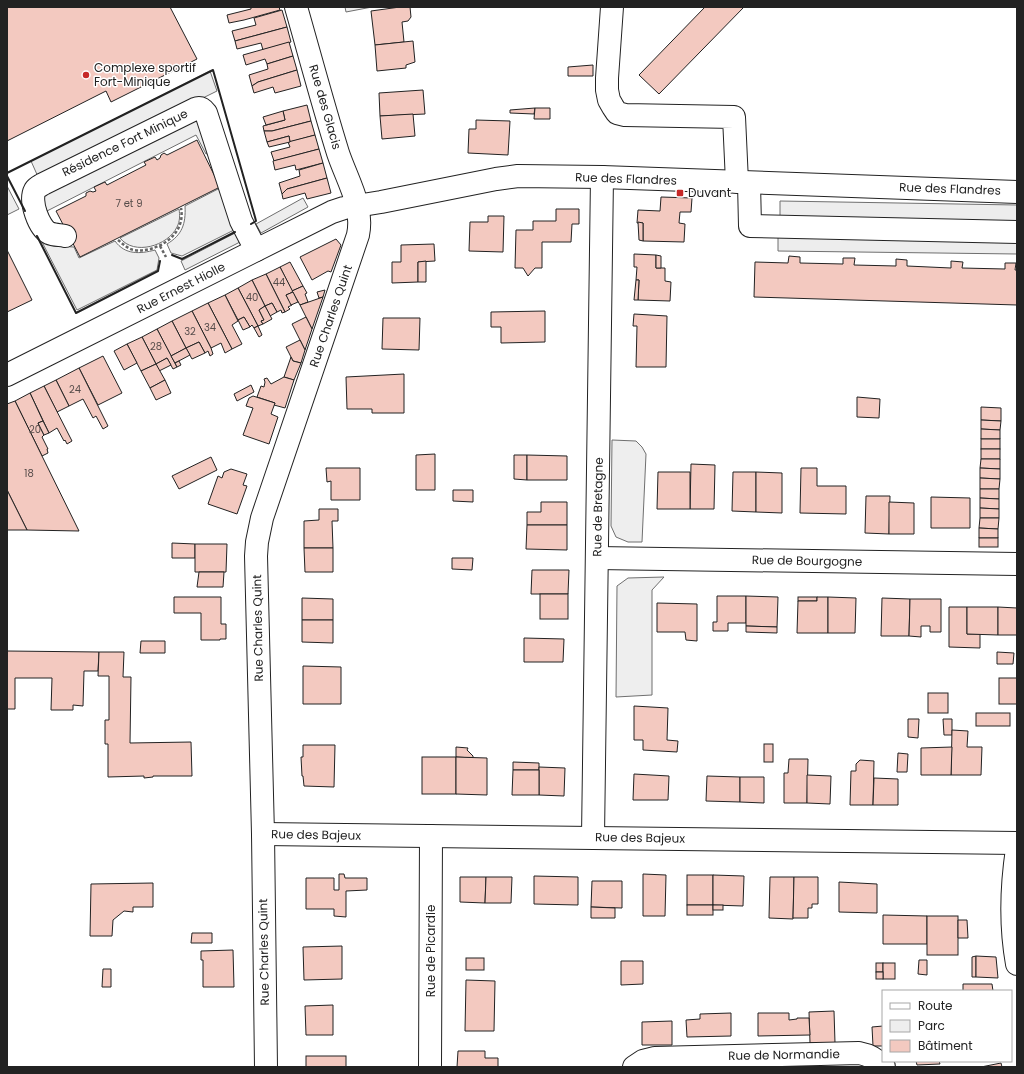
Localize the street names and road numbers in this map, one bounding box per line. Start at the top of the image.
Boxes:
street label: Rue des Glacis [305,62,346,151]
street label: Résidence Fort Minique [59,105,191,180]
street label: Rue des Flandres [575,168,677,189]
street label: Rue des Flandres [899,178,1001,199]
street label: Rue Ernest Hiolle [133,258,228,317]
street label: Rue Charles Quint [305,262,356,369]
street label: Rue de Bretagne [588,457,607,557]
street label: Rue de Bourgogne [752,551,862,570]
street label: Rue Charles Quint [248,574,267,682]
street label: Rue des Bajeux [271,825,361,844]
street label: Rue des Bajeux [595,828,685,847]
street label: Rue Charles Quint [254,898,273,1006]
street label: Rue de Picardie [422,905,439,997]
street label: Rue de Normandie [728,1045,840,1064]

